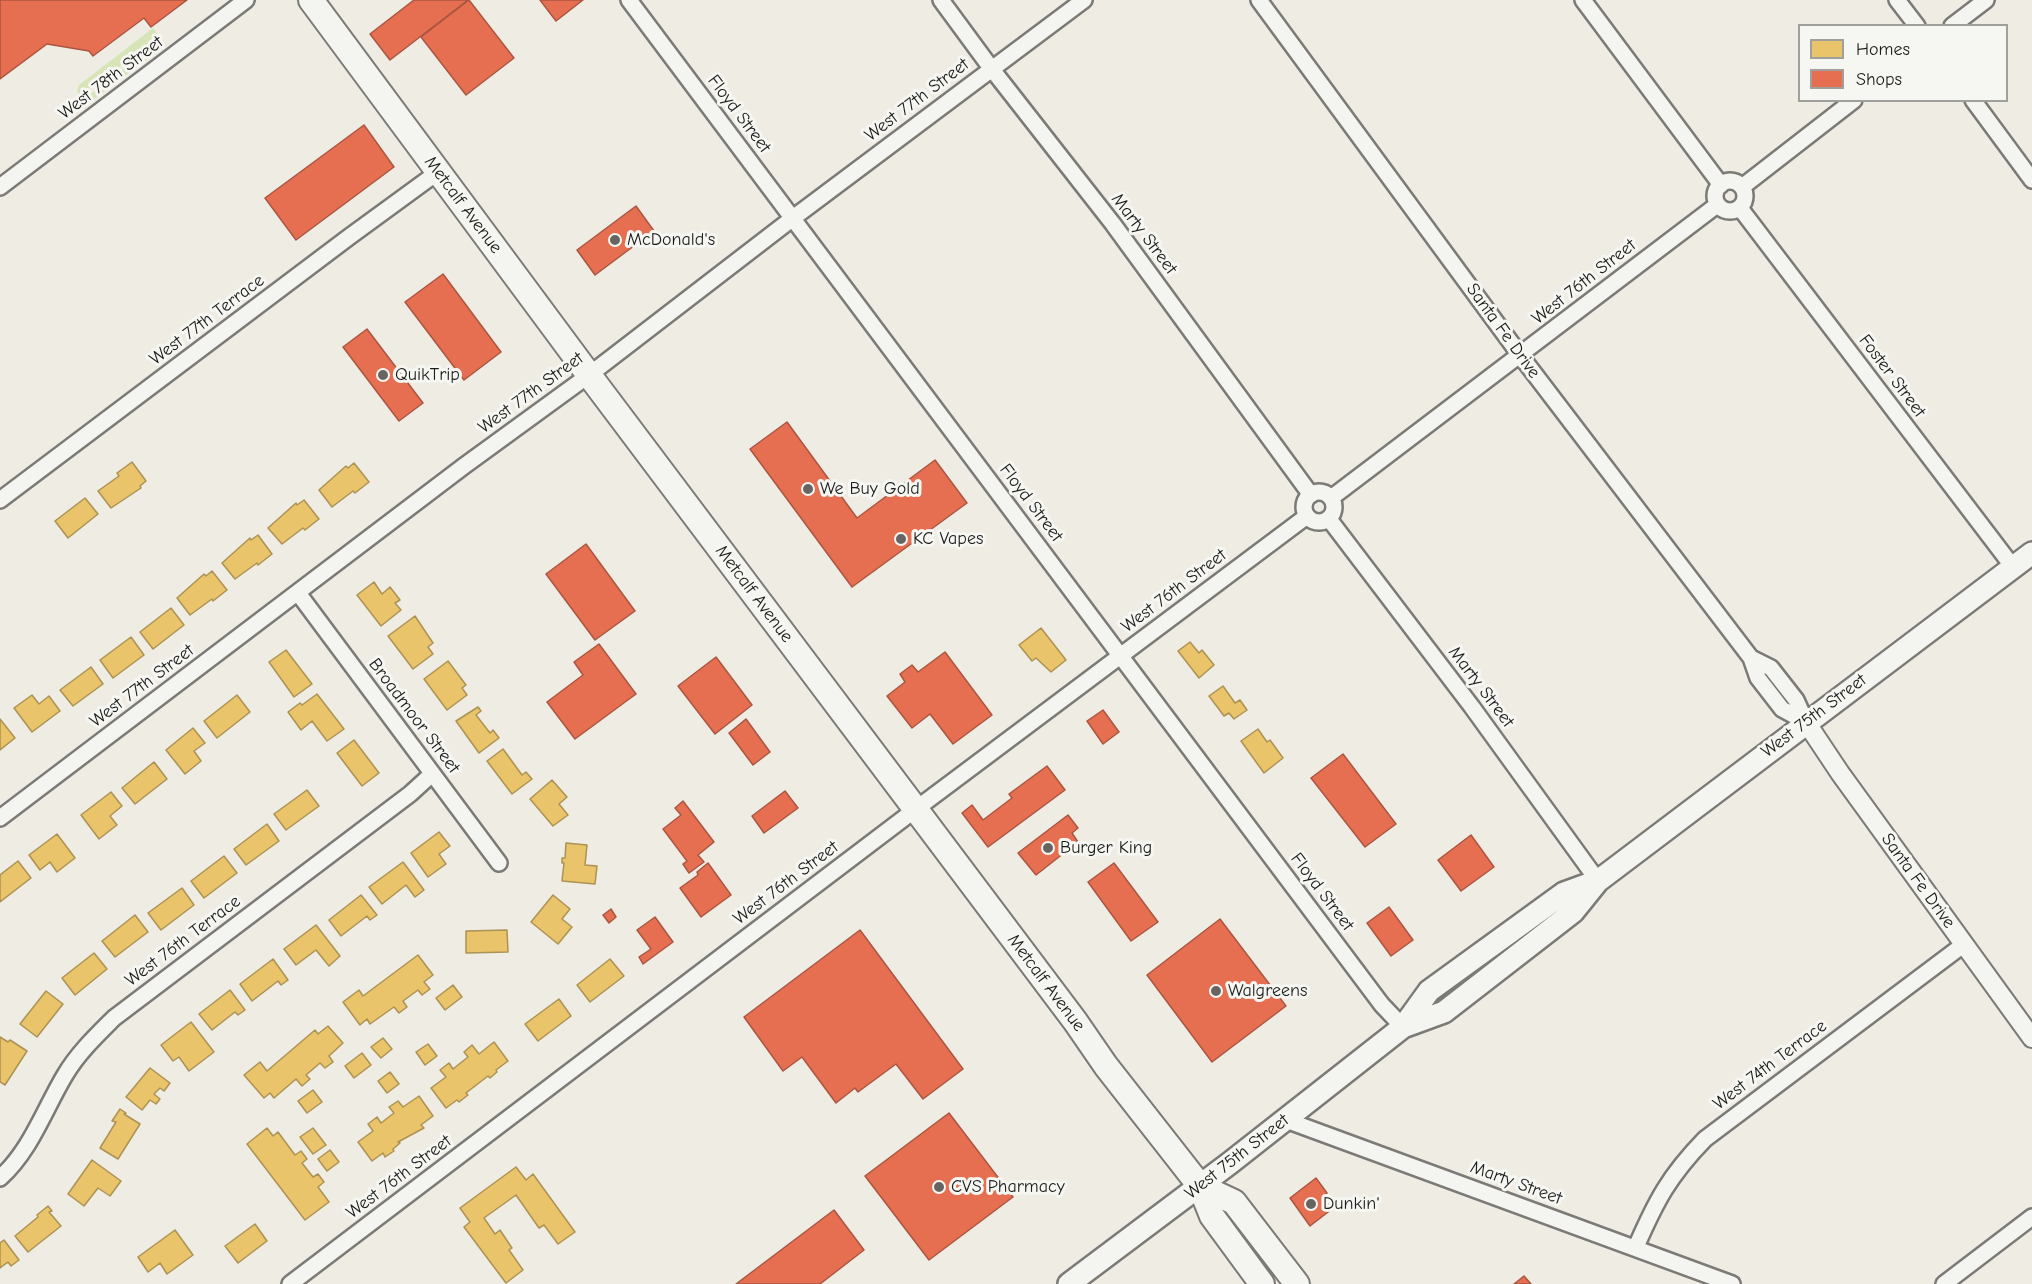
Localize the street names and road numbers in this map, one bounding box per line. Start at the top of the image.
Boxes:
street label: West 78th Street [54,32,168,124]
street label: West 77th Street [861,54,973,146]
street label: Floyd Street [703,71,775,157]
street label: Metcalf Avenue [419,152,507,258]
street label: Marty Street [1107,189,1181,279]
street label: West 76th Street [1528,235,1640,329]
street label: West 77th Terrace [145,270,269,370]
street label: Santa Fe Drive [1461,279,1545,383]
street label: Foster Street [1854,330,1930,422]
street label: West 77th Street [474,348,588,438]
street label: Floyd Street [995,460,1067,546]
street label: Metcalf Avenue [710,541,798,647]
street label: West 76th Street [1117,544,1231,638]
street label: West 77th Street [86,640,198,732]
street label: Marty Street [1444,642,1518,732]
street label: Broadmoor Street [364,654,464,778]
street label: West 75th Street [1757,669,1871,763]
street label: Santa Fe Drive [1876,829,1960,933]
street label: West 76th Street [729,836,843,930]
street label: Floyd Street [1286,849,1358,935]
street label: West 76th Terrace [121,891,245,991]
street label: Metcalf Avenue [1002,930,1090,1036]
street label: West 74th Terrace [1709,1015,1831,1115]
street label: West 75th Street [1181,1110,1293,1204]
street label: West 76th Street [342,1130,456,1224]
street label: Marty Street [1467,1156,1565,1210]

